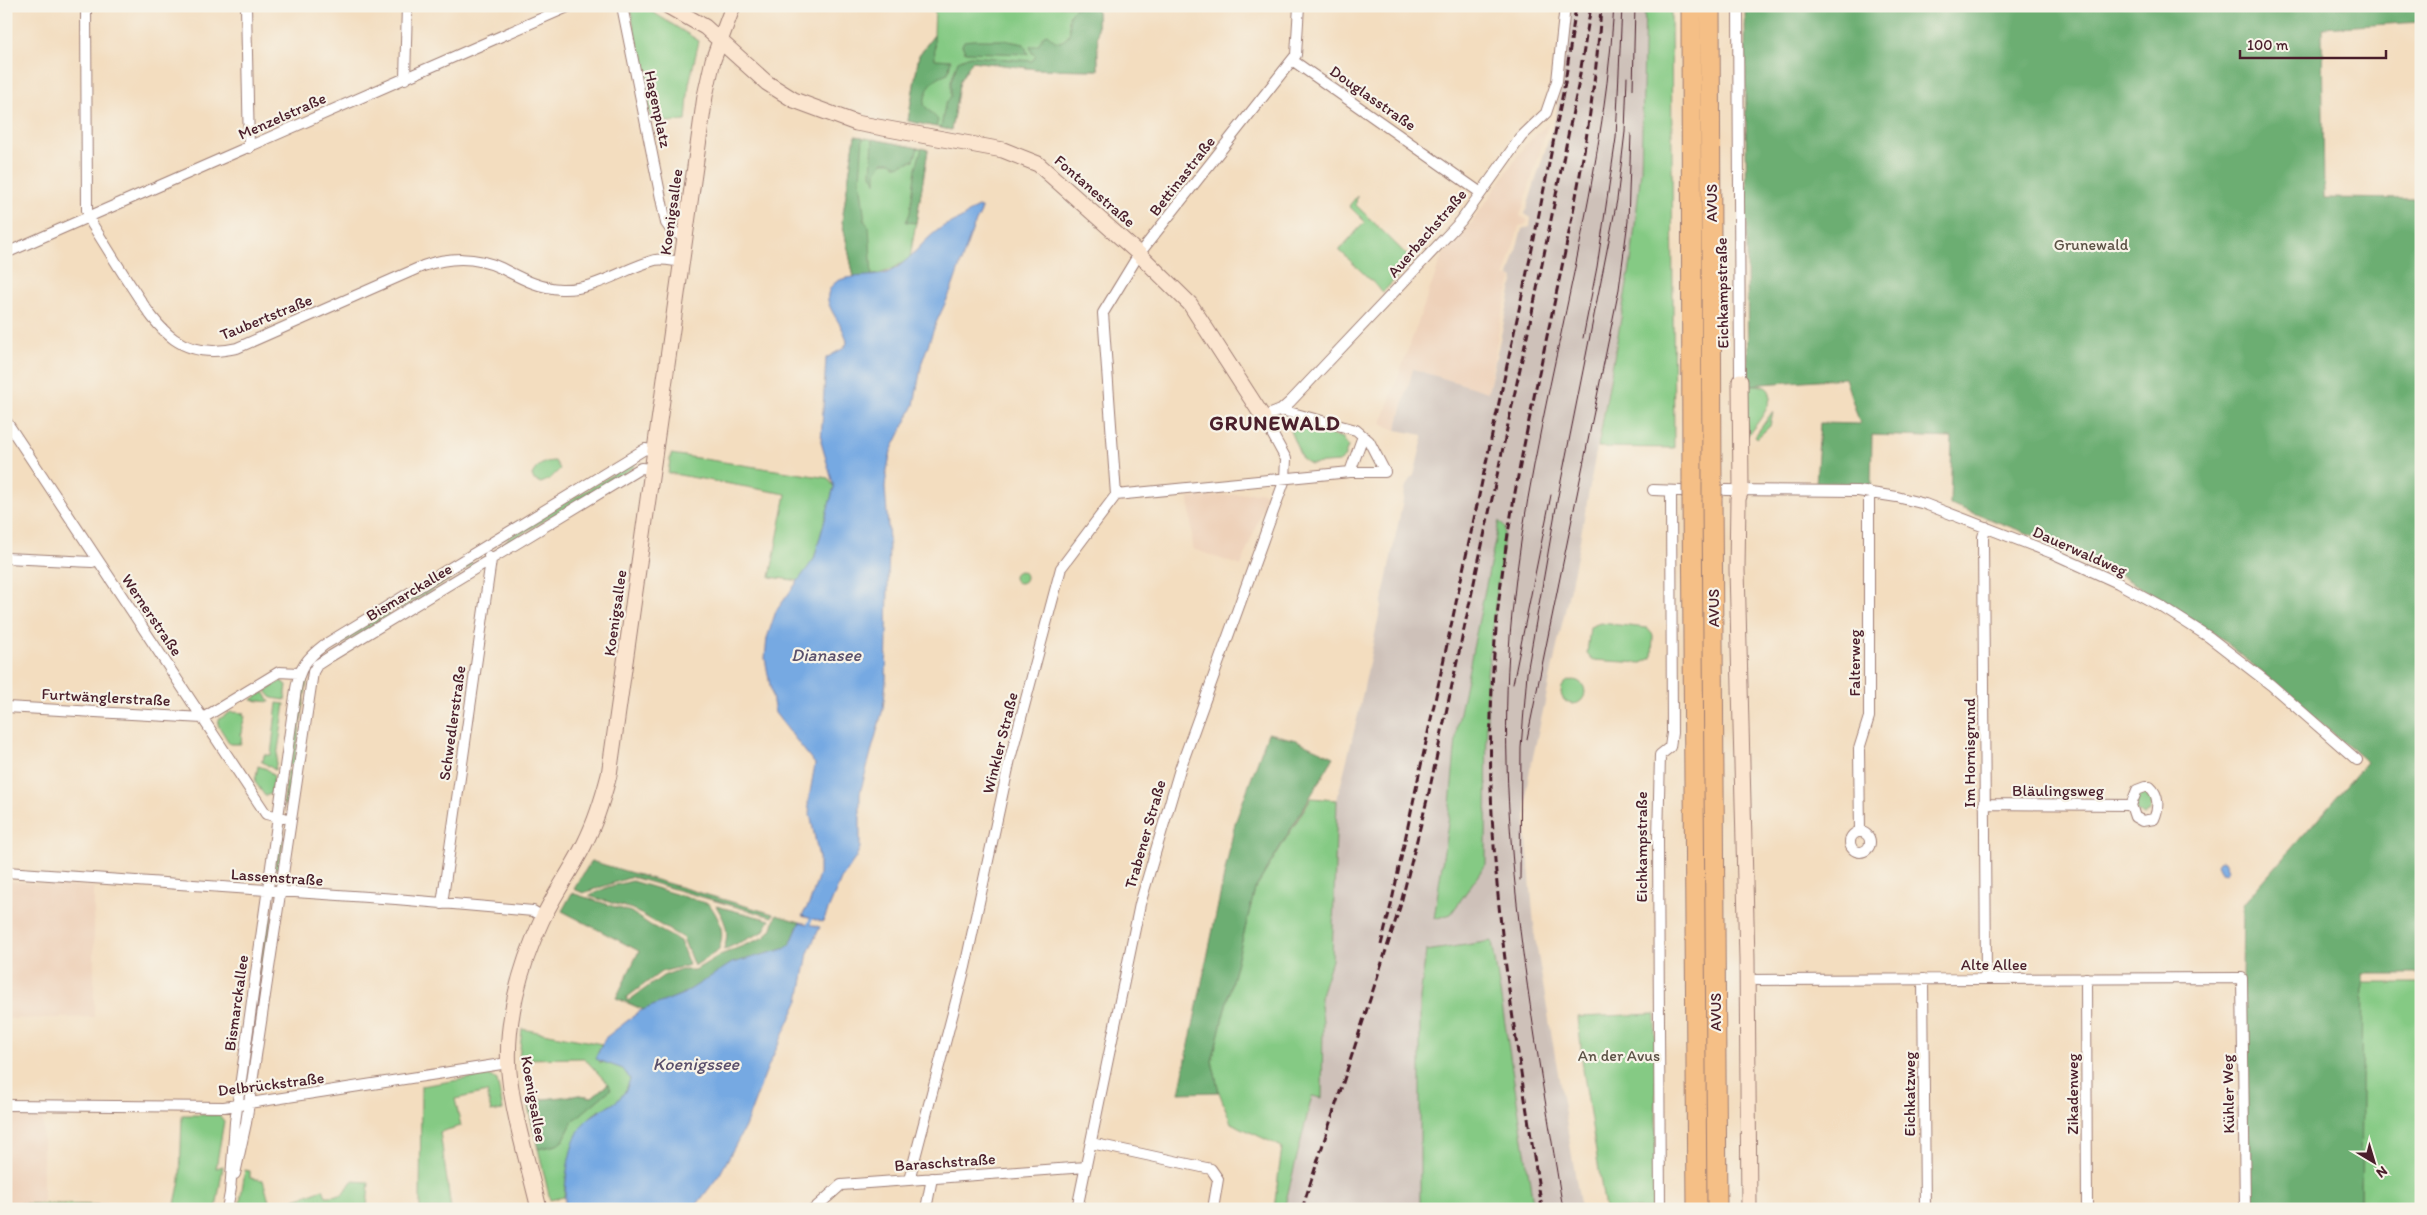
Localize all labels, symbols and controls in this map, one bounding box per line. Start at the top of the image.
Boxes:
scale bar [2240,28,2386,60]
text: 100 m [2247,36,2289,54]
street label: Douglasstraße [1326,61,1420,135]
street label: Hagenplatz [641,69,676,150]
street label: Menzelstraße [235,88,329,144]
street label: Bettinastraße [1145,132,1219,220]
street label: Fontanestraße [1051,151,1139,231]
street label: Koenigsallee [656,167,687,256]
street label: AVUS [1702,184,1721,222]
street label: Auerbachstraße [1383,185,1471,281]
park label: Grunewald [2054,235,2129,254]
street label: Eichkampstraße [1712,237,1732,349]
street label: Taubertstraße [217,290,315,344]
district label: GRUNEWALD [1209,410,1341,435]
street label: Dauerwaldweg [2030,522,2131,581]
street label: Bismarckallee [363,559,455,625]
street label: Koenigsallee [600,568,631,657]
street label: Wernerstraße [118,570,186,660]
street label: AVUS [1704,589,1723,627]
street label: Falterweg [1845,629,1864,697]
water label: Dianasee [791,644,862,666]
street label: Schwedlerstraße [435,664,469,782]
street label: Furtwänglerstraße [41,684,171,710]
street label: Winkler Straße [978,690,1022,796]
street label: Im Hornisgrund [1960,698,1979,808]
street label: Trabener Straße [1120,777,1170,891]
street label: Bläulingsweg [2012,781,2105,800]
street label: Eichkampstraße [1632,791,1651,903]
street label: Lassenstraße [230,864,324,890]
street label: Bismarckallee [220,954,252,1052]
street label: Alte Allee [1961,955,2028,974]
street label: AVUS [1706,993,1725,1031]
park label: An der Avus [1578,1046,1660,1065]
street label: Eichkatzweg [1900,1051,1919,1136]
street label: Zikadenweg [2063,1052,2082,1135]
water label: Koenigssee [653,1053,741,1075]
street label: Koenigsallee [517,1054,551,1144]
street label: Kühler Weg [2218,1054,2238,1134]
street label: Delbrückstraße [217,1068,325,1100]
north arrow [2350,1138,2400,1188]
street label: Baraschstraße [894,1149,996,1175]
text: N [2373,1162,2391,1181]

